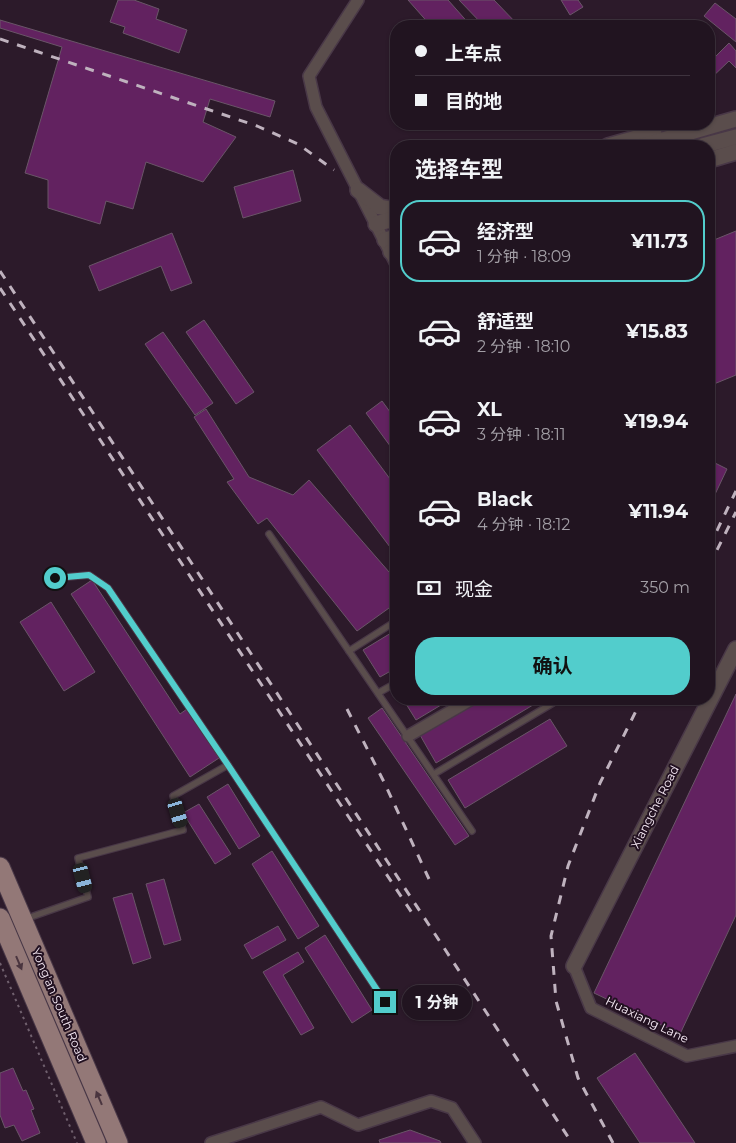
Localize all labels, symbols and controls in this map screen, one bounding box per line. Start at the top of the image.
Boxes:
text: 上车点 [445,42,502,65]
text: 目的地 [445,90,502,113]
text: 选择车型 [415,156,503,183]
icon: car [417,219,462,264]
text: 经济型 [477,220,534,243]
text: ¥11.73 [631,230,688,253]
text: 1 分钟 · 18:09 [477,247,571,266]
icon: car [417,309,462,354]
text: 舒适型 [477,310,534,333]
text: ¥15.83 [626,320,688,343]
text: 2 分钟 · 18:10 [477,337,570,356]
text: XL [477,398,502,421]
icon: car [417,399,462,444]
text: ¥19.94 [624,410,688,433]
text: 3 分钟 · 18:11 [477,425,566,444]
text: Black [477,488,533,511]
icon: car [417,489,462,534]
text: ¥11.94 [628,500,688,523]
text: 4 分钟 · 18:12 [477,515,570,534]
route start [44,567,66,589]
icon: cash [415,574,443,602]
text: 现金 [455,578,493,601]
text: 350 m [640,578,690,597]
button: 确认 [415,637,690,695]
street label: Xiangche Road [627,763,682,851]
car [166,796,189,830]
car [72,862,93,894]
street label: Yong'an South Road [29,946,90,1064]
one-way arrow [16,956,24,970]
callout: 1 分钟 [402,984,472,1020]
route end [374,991,396,1013]
text: 1 分钟 [416,993,458,1012]
street label: Huaxiang Lane [603,993,691,1046]
one-way arrow [95,1090,103,1105]

